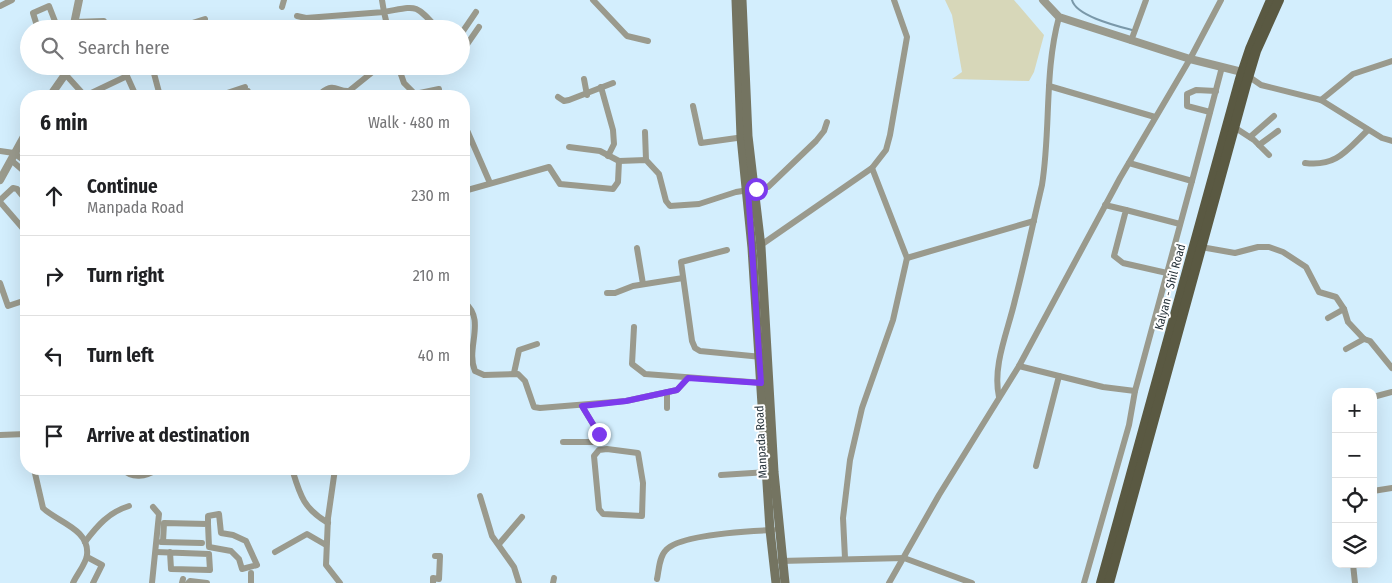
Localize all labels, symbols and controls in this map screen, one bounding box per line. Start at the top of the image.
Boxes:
search box [20,20,470,75]
icon: search [38,34,66,62]
text: Search here [78,36,170,59]
text: 6 min [40,110,88,136]
text: Walk · 480 m [368,113,450,132]
text: Continue [87,175,158,198]
route start [745,178,768,201]
icon: ahead [40,182,68,210]
text: 230 m [411,186,450,205]
text: Manpada Road [87,198,184,217]
street label: Kalyan - Shil Road [1152,242,1188,332]
icon: right [40,262,68,290]
text: Turn right [87,264,164,287]
text: 210 m [413,266,450,285]
icon: left [40,342,68,370]
text: Turn left [87,344,154,367]
text: 40 m [418,346,450,365]
map controls [1332,388,1377,568]
button: + [1332,388,1377,433]
street label: Manpada Road [752,405,770,479]
icon: arrive [40,422,68,450]
route end [588,423,611,446]
text: Arrive at destination [87,424,250,447]
button: − [1332,433,1377,478]
button: locate [1332,478,1377,523]
button: layers [1332,523,1377,568]

